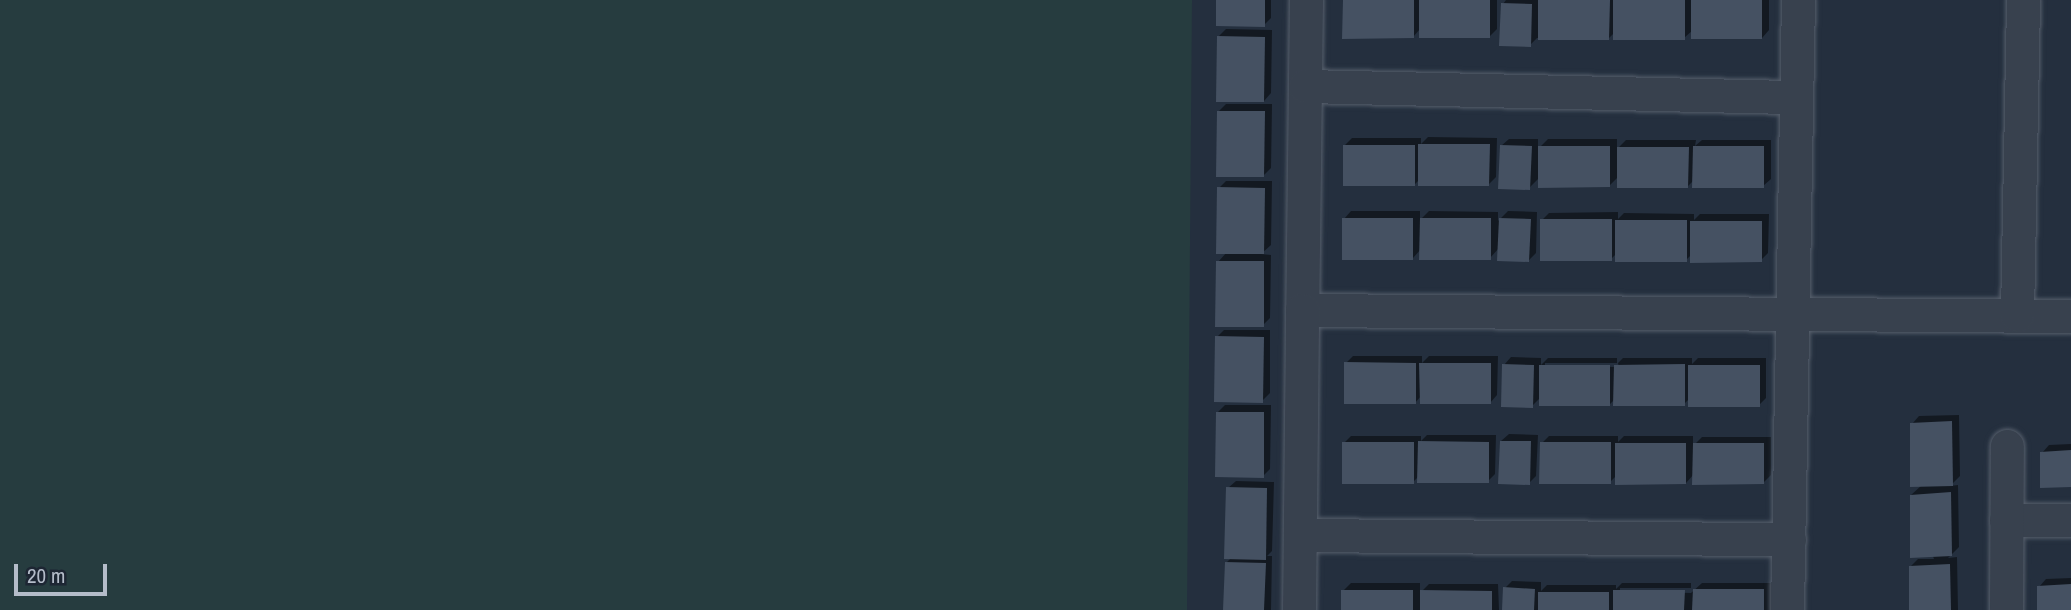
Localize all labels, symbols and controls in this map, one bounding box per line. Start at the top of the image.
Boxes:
scale bar [18,550,110,594]
text: 20 m [27,561,65,590]

